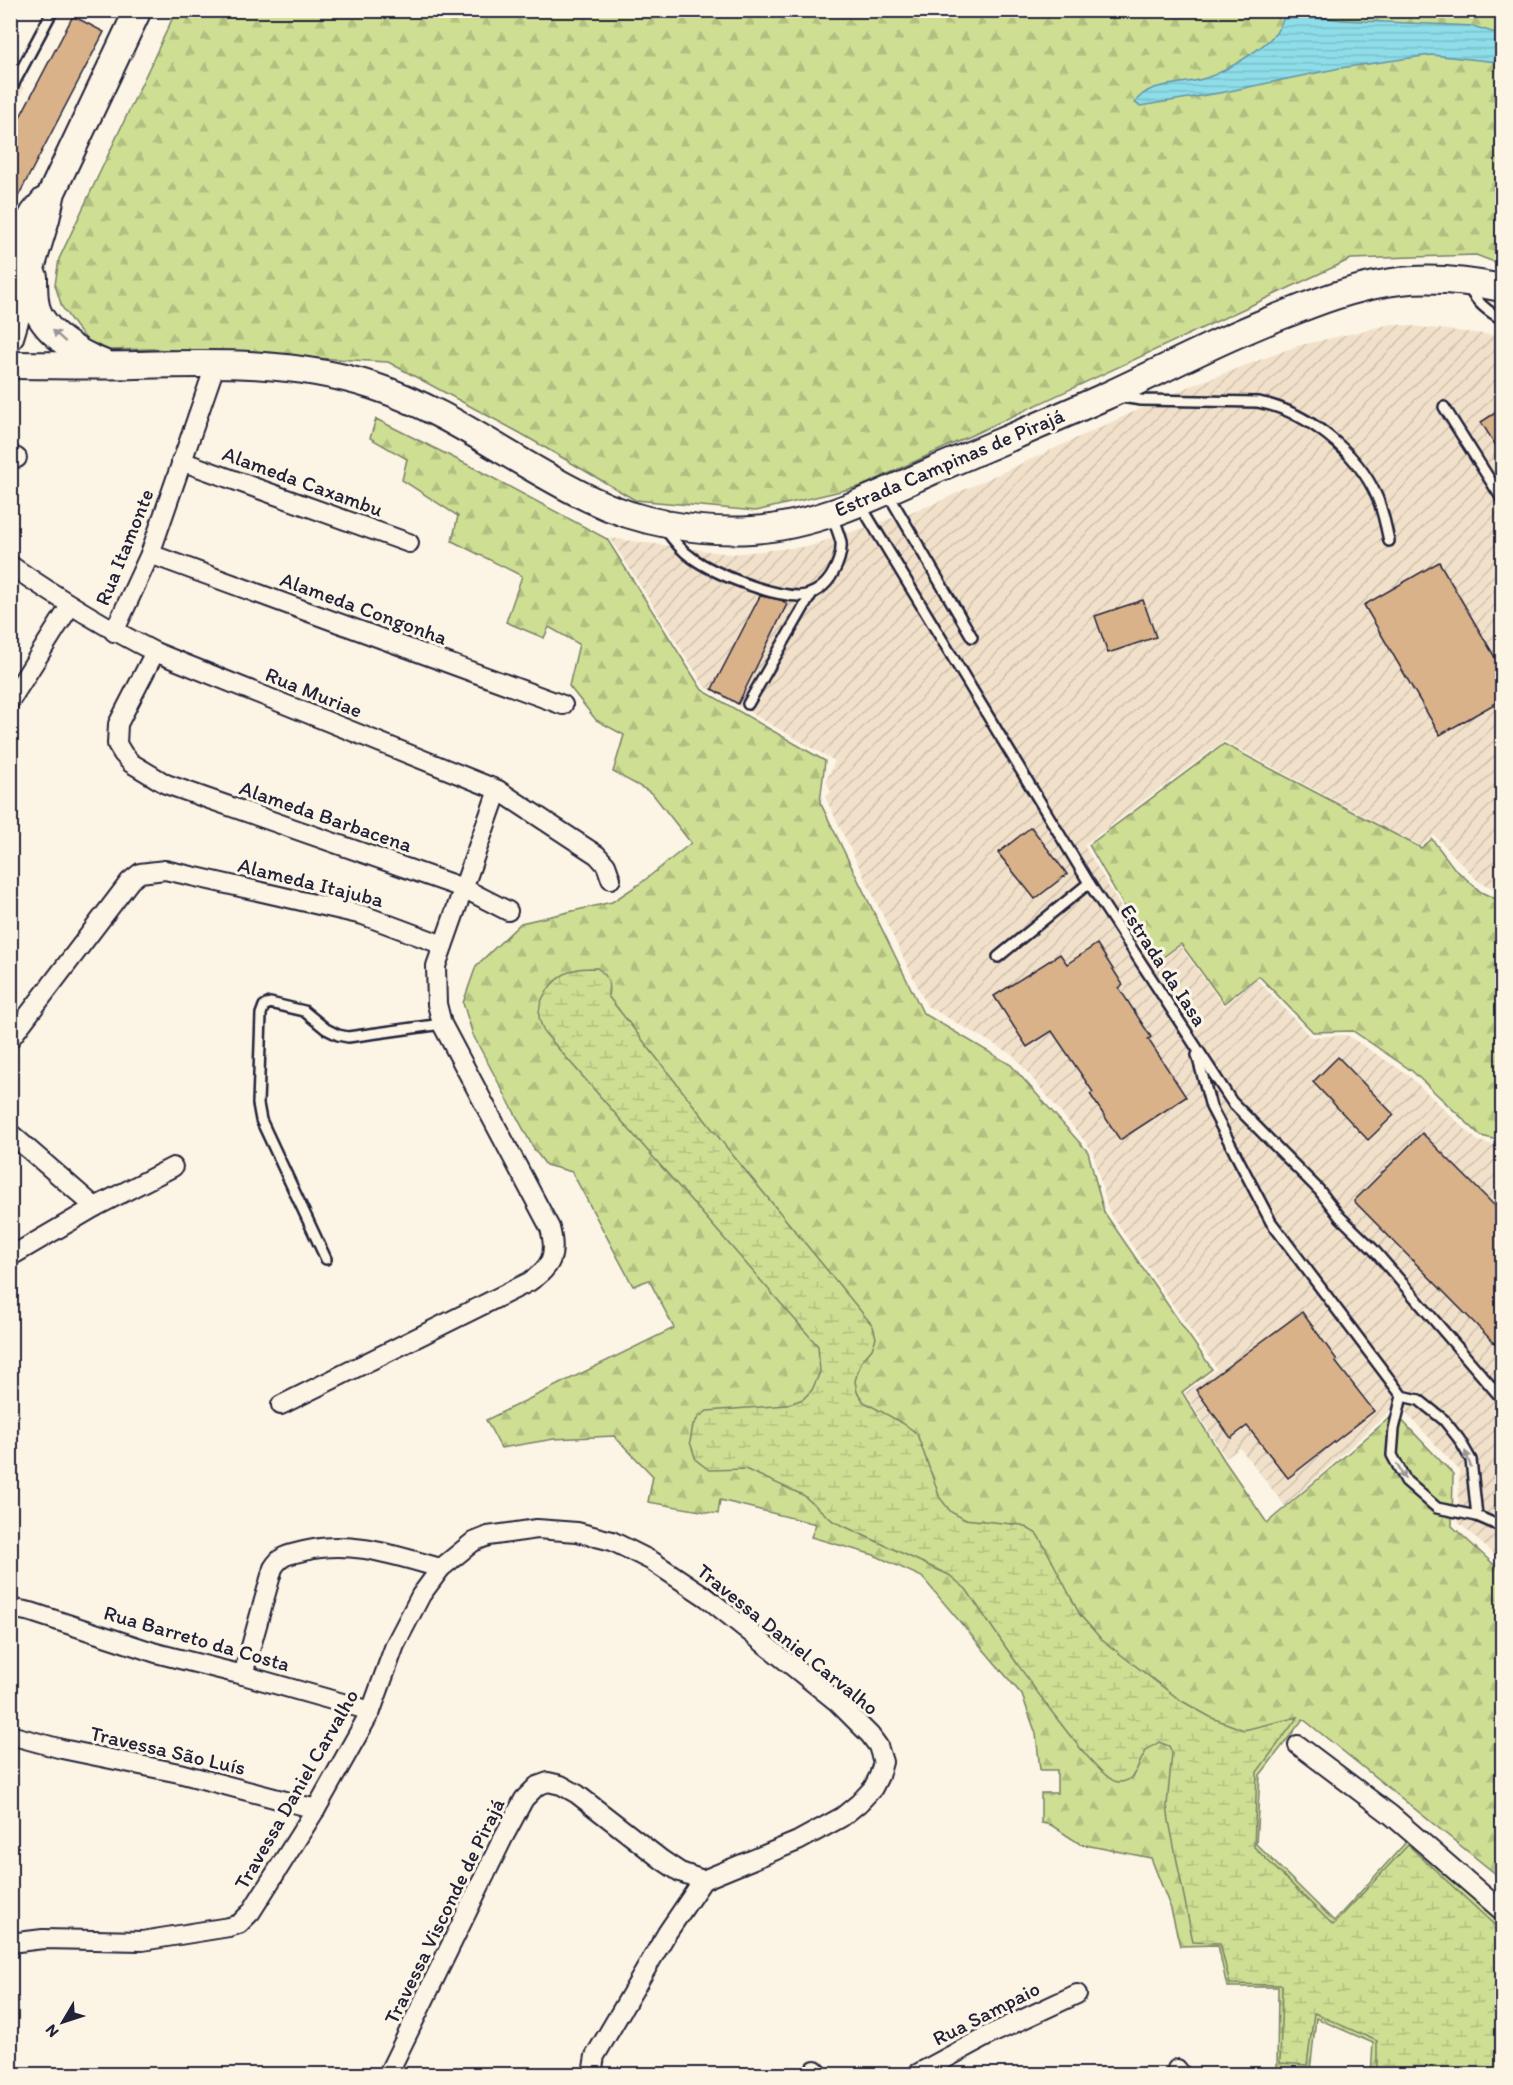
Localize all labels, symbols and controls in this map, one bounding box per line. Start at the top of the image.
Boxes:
one-way arrow [52,330,67,343]
street label: Estrada Campinas de Pirajá [830,402,1068,522]
street label: Alameda Caxambu [219,440,387,522]
street label: Rua Itamonte [89,485,159,609]
street label: Alameda Congonha [277,566,451,650]
street label: Rua Muriae [262,661,366,723]
street label: Alameda Barbacena [236,775,416,857]
street label: Alameda Itajuba [235,852,387,912]
street label: Estrada da Iasa [1115,899,1213,1031]
one-way arrow [1463,1449,1473,1467]
one-way arrow [1396,1464,1406,1481]
street label: Travessa Daniel Carvalho [692,1558,884,1720]
street label: Rua Barreto da Costa [101,1600,293,1676]
street label: Travessa Daniel Carvalho [229,1685,363,1893]
street label: Travessa São Luís [88,1720,248,1780]
street label: Travessa Visconde de Pirajá [378,1794,510,2028]
street label: Rua Sampaio [928,1975,1044,2051]
north arrow [33,1992,93,2052]
text: N [41,2021,63,2041]

